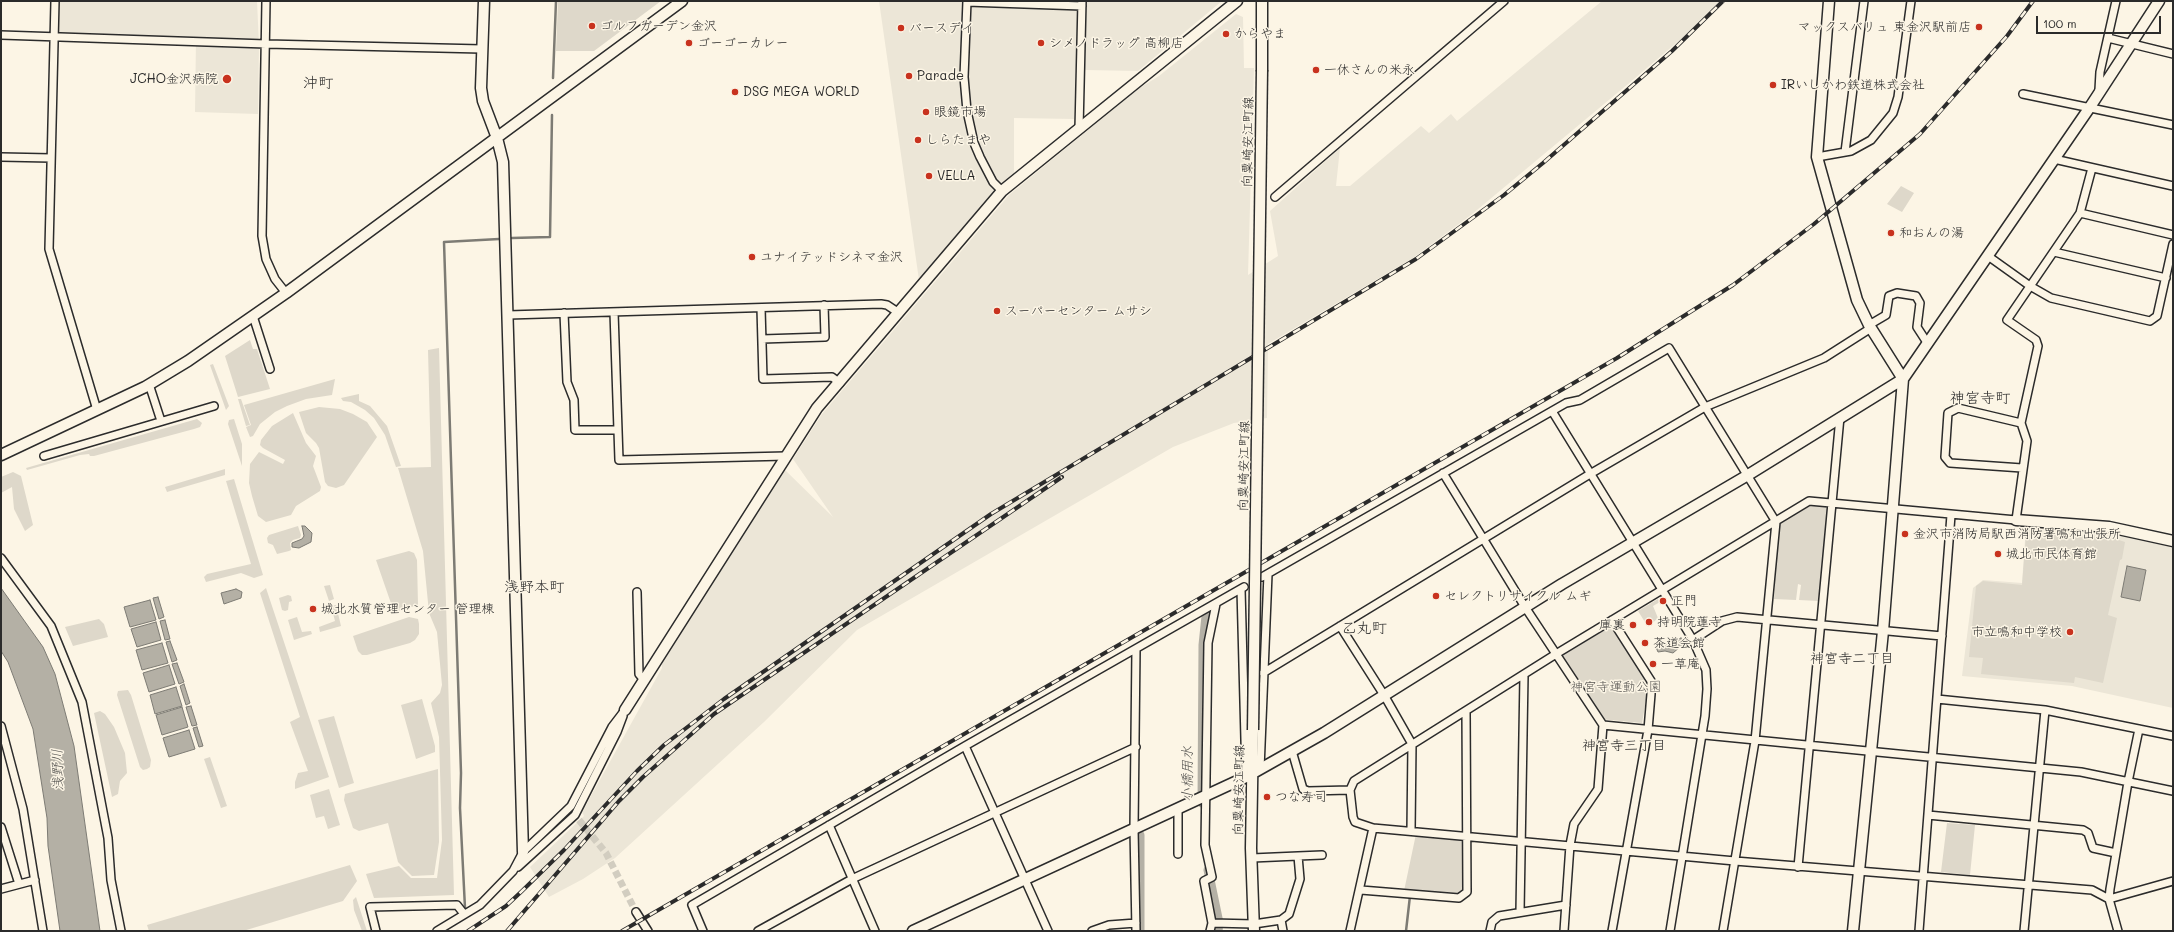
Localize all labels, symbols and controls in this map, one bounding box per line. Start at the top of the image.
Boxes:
scale bar [2038,8,2163,34]
text: 100 m [2043,15,2077,31]
place label: ゴルフガーデン金沢 [600,18,717,34]
place label: マックスバリュ 東金沢駅前店 [1798,19,1971,35]
place label: バースデイ [909,20,974,36]
marker: ゴルフガーデン金沢 [587,21,597,31]
marker: マックスバリュ 東金沢駅前店 [1974,22,1984,32]
marker: バースデイ [896,23,906,33]
place label: からやま [1234,26,1286,42]
marker: からやま [1221,29,1231,39]
place label: ゴーゴーカレー [697,35,789,51]
place label: シメノドラッグ 高柳店 [1049,35,1183,51]
marker: ゴーゴーカレー [684,38,694,48]
marker: シメノドラッグ 高柳店 [1036,38,1046,48]
place label: 一休さんの米永 [1324,62,1415,78]
marker: 一休さんの米永 [1311,65,1321,75]
place label: Parade [917,68,964,84]
place label: JCHO金沢病院 [130,71,218,87]
marker: Parade [904,71,914,81]
marker: JCHO金沢病院 [221,73,233,85]
district label: 沖町 [303,74,333,92]
place label: IRいしかわ鉄道株式会社 [1781,77,1925,93]
marker: IRいしかわ鉄道株式会社 [1768,80,1778,90]
place label: DSG MEGA WORLD [743,84,859,100]
marker: DSG MEGA WORLD [730,87,740,97]
street label: 向粟崎安江町線 [1239,96,1257,188]
place label: 眼鏡市場 [934,104,986,120]
marker: 眼鏡市場 [921,107,931,117]
place label: しらたまや [926,132,991,148]
marker: しらたまや [913,135,923,145]
place label: VELLA [937,168,975,184]
marker: VELLA [924,171,934,181]
place label: 和おんの湯 [1899,225,1964,241]
marker: 和おんの湯 [1886,228,1896,238]
place label: ユナイテッドシネマ金沢 [760,249,903,265]
marker: ユナイテッドシネマ金沢 [747,252,757,262]
place label: スーパーセンター ムサシ [1005,303,1152,319]
marker: スーパーセンター ムサシ [992,306,1002,316]
district label: 神宮寺町 [1950,389,2010,407]
street label: 向粟崎安江町線 [1235,420,1253,512]
place label: 金沢市消防局駅西消防署鳴和出張所 [1913,526,2121,542]
marker: 金沢市消防局駅西消防署鳴和出張所 [1900,529,1910,539]
place label: 城北市民体育館 [2006,546,2097,562]
marker: 城北市民体育館 [1993,549,2003,559]
district label: 浅野本町 [504,578,564,596]
place label: セレクトリサイクル ムギ [1444,588,1591,604]
marker: セレクトリサイクル ムギ [1431,591,1441,601]
place label: 正門 [1671,593,1697,609]
marker: 正門 [1658,596,1668,606]
place label: 城北水質管理センター 管理棟 [321,601,494,617]
marker: 城北水質管理センター 管理棟 [308,604,318,614]
place label: 持明院蓮寺 [1657,614,1722,630]
place label: 庫裏 [1599,617,1625,633]
marker: 持明院蓮寺 [1644,617,1654,627]
district label: 乙丸町 [1342,619,1386,637]
marker: 庫裏 [1628,620,1638,630]
place label: 市立鳴和中学校 [1971,624,2062,640]
marker: 市立鳴和中学校 [2065,627,2075,637]
place label: 茶道会館 [1653,635,1705,651]
marker: 茶道会館 [1640,638,1650,648]
district label: 神宮寺二丁目 [1810,651,1894,667]
place label: 一草庵 [1661,656,1700,672]
marker: 一草庵 [1648,659,1658,669]
park label: 神宮寺運動公園 [1571,679,1661,695]
district label: 神宮寺三丁目 [1582,738,1666,754]
street label: 向粟崎安江町線 [1230,744,1248,836]
water label: 小橋用水 [1180,746,1196,802]
water label: 浅野川 [49,749,67,791]
place label: つな寿司 [1275,789,1327,805]
marker: つな寿司 [1262,792,1272,802]

